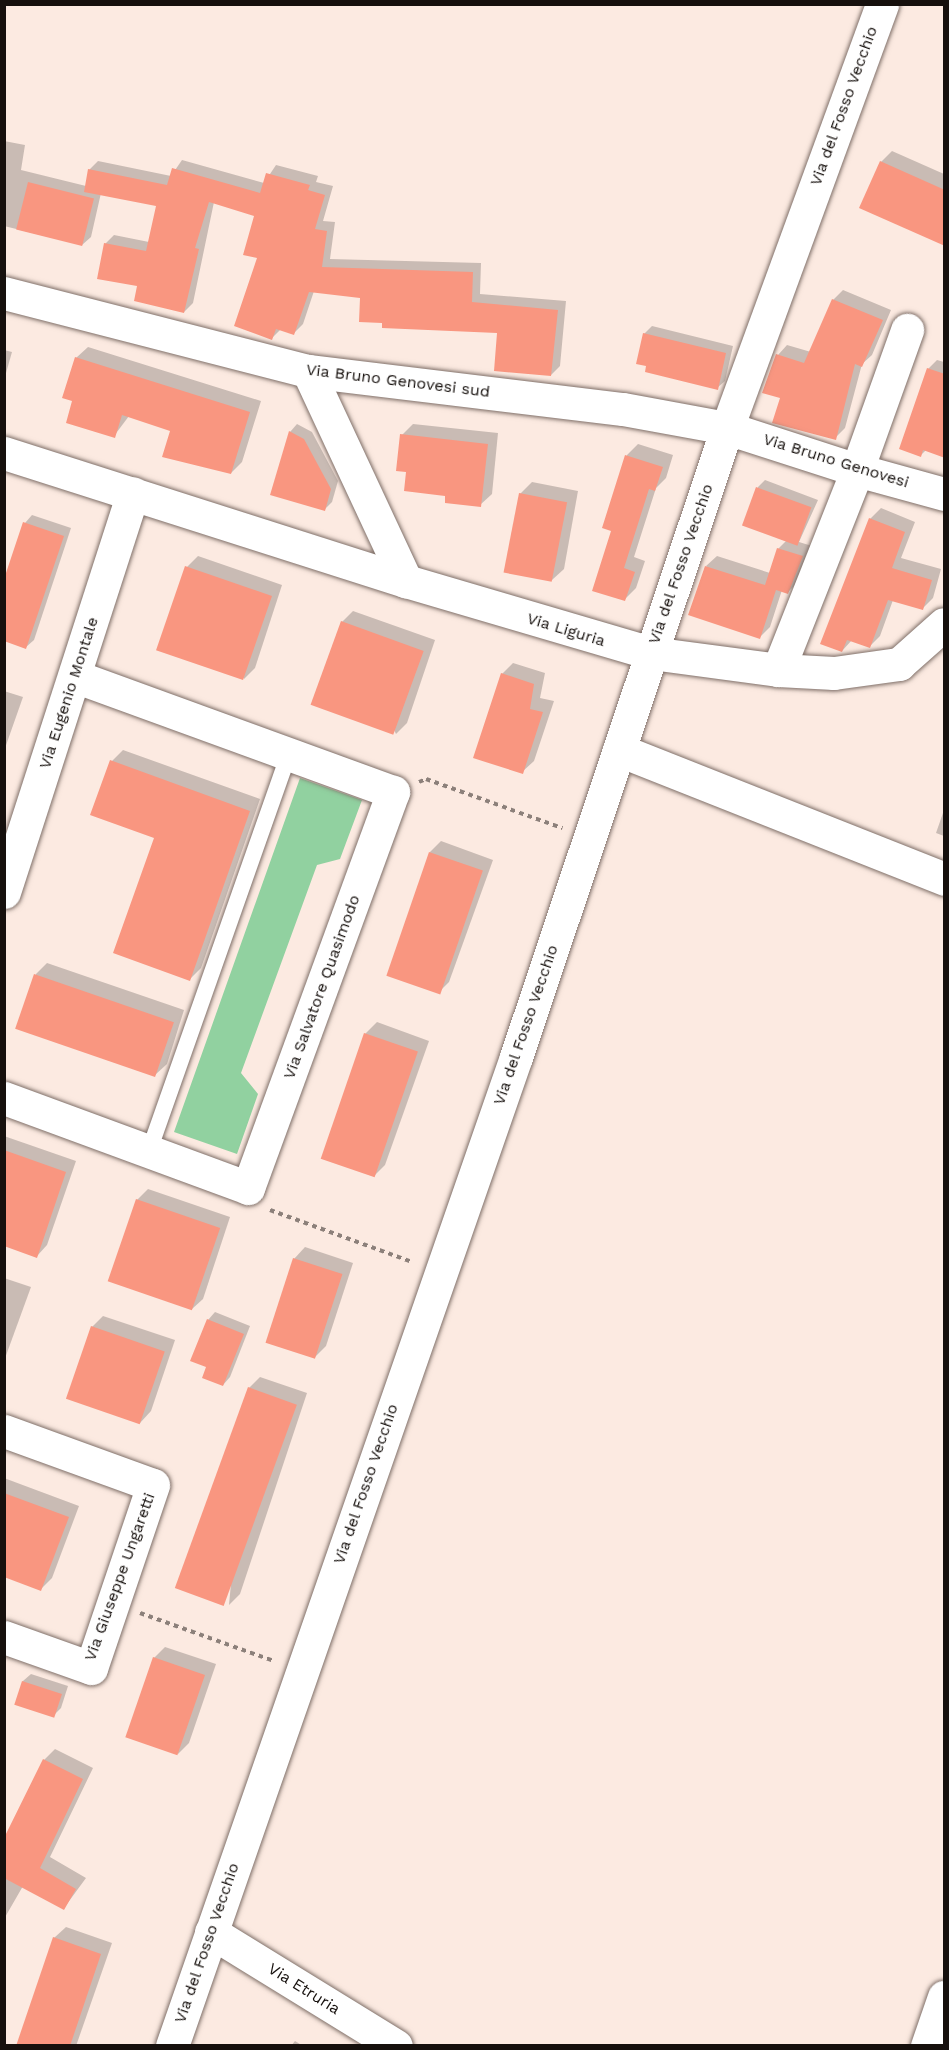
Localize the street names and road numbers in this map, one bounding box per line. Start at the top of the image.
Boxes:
street label: Via del Fosso Vecchio [806,23,882,189]
street label: Via Bruno Genovesi sud [305,360,491,402]
street label: Via Bruno Genovesi [761,430,911,492]
street label: Via del Fosso Vecchio [644,481,718,647]
street label: Via Liguria [524,609,608,651]
street label: Via Eugenio Montale [35,615,103,771]
street label: Via Salvatore Quasimodo [280,892,364,1082]
street label: Via del Fosso Vecchio [489,942,563,1108]
street label: Via del Fosso Vecchio [329,1401,403,1567]
street label: Via Giuseppe Ungaretti [81,1490,159,1664]
street label: Via del Fosso Vecchio [170,1860,244,2026]
street label: Via Etruria [264,1959,344,2019]

